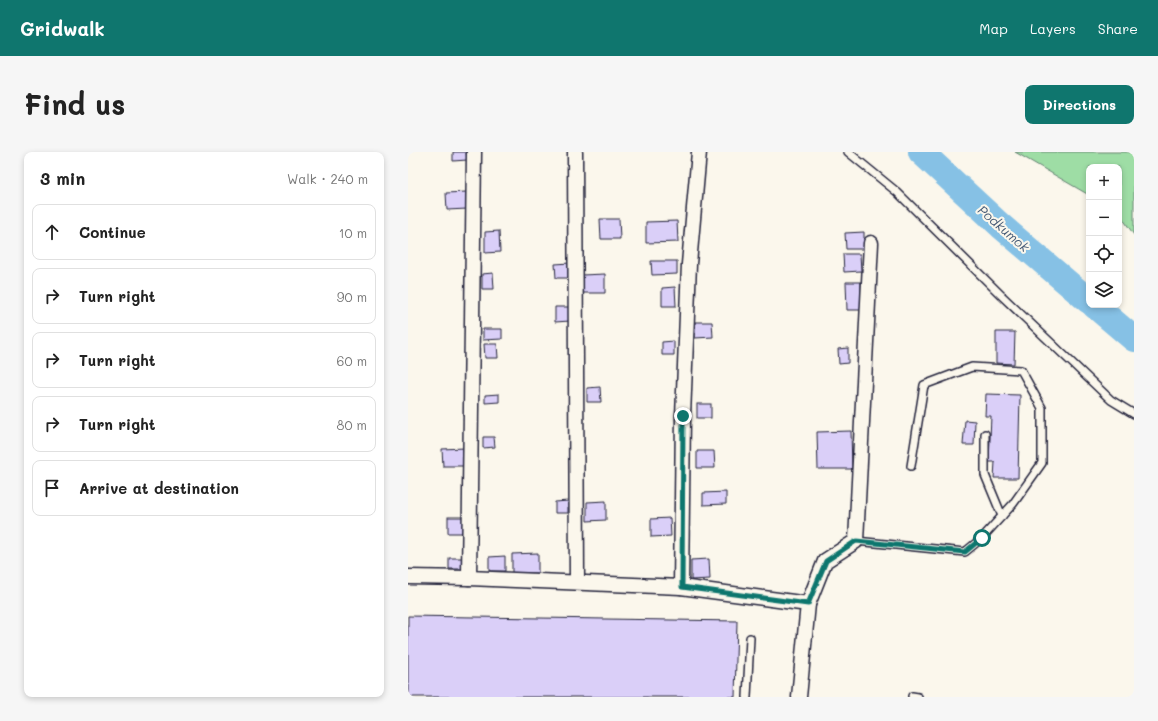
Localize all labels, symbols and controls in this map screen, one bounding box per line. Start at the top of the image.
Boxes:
text: Gridwalk [20,16,105,41]
text: Map [979,19,1008,38]
text: Layers [1030,19,1076,38]
text: Share [1098,19,1138,38]
button: Directions [1025,85,1134,124]
text: Find us [24,86,125,122]
map controls [1086,164,1122,308]
button: + [1086,164,1122,200]
text: 3 min [40,167,85,189]
text: Walk · 240 m [287,170,368,187]
button: − [1086,200,1122,236]
water label: Podkumok [975,201,1034,256]
icon: ahead [41,221,63,243]
text: Continue [79,222,146,242]
text: 10 m [339,224,367,241]
button: locate [1086,236,1122,272]
button: layers [1086,272,1122,308]
icon: right [41,285,63,307]
text: Turn right [79,286,156,306]
text: 90 m [337,288,367,305]
icon: right [41,349,63,371]
text: Turn right [79,350,156,370]
text: 60 m [337,352,367,369]
route end [674,407,692,425]
icon: right [41,413,63,435]
text: Turn right [79,414,156,434]
text: 80 m [337,416,367,433]
icon: arrive [41,477,63,499]
text: Arrive at destination [79,478,239,498]
route start [973,529,991,547]

